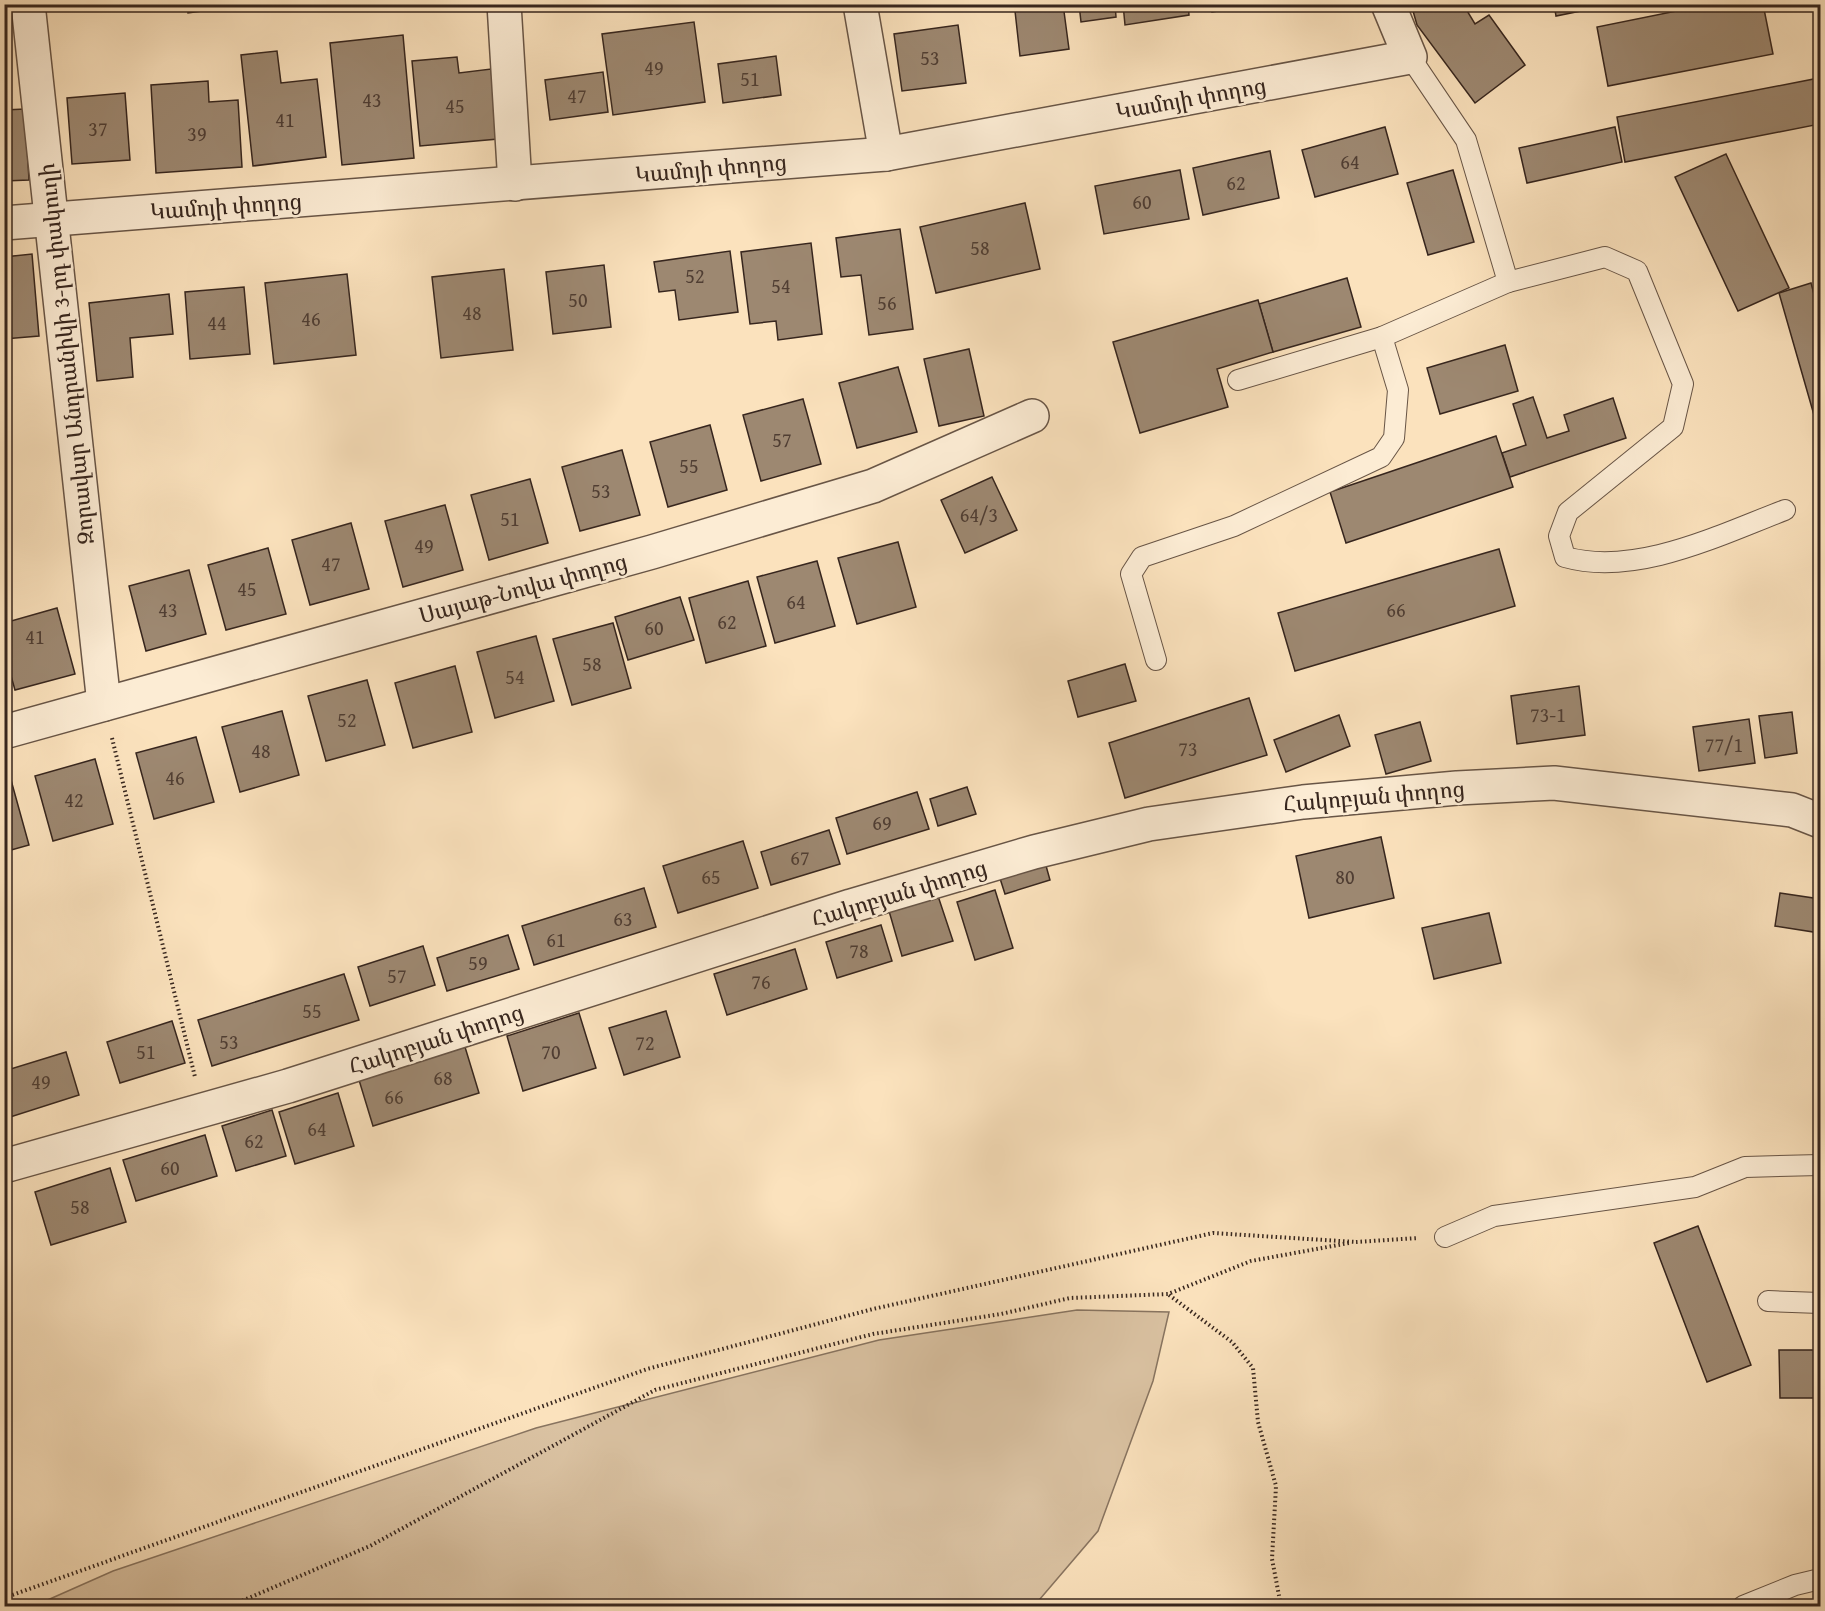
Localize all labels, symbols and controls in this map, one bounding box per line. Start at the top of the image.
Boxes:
house number: 53 [920,43,940,72]
house number: 49 [644,53,664,82]
house number: 51 [740,64,760,93]
street label: Կամոյի փողոց [1113,69,1269,127]
house number: 47 [567,81,587,110]
house number: 43 [362,85,382,114]
house number: 45 [445,91,465,120]
house number: 41 [275,105,295,134]
house number: 37 [88,114,108,143]
house number: 39 [187,119,207,148]
street label: Կամոյի փողոց [634,145,788,191]
house number: 64 [1340,147,1360,176]
street label: Զորավար Անդրանիկի 3-րդ փակուղի [30,162,102,546]
house number: 62 [1226,168,1246,197]
street label: Կամոյի փողոց [149,185,303,227]
house number: 60 [1132,187,1152,216]
house number: 58 [970,233,990,262]
house number: 52 [685,261,705,290]
house number: 54 [771,271,791,300]
house number: 50 [568,285,588,314]
house number: 56 [877,288,897,317]
house number: 48 [462,298,482,327]
house number: 46 [301,304,321,333]
house number: 44 [207,308,227,337]
house number: 57 [772,425,792,454]
house number: 55 [679,451,699,480]
house number: 53 [591,476,611,505]
house number: 64/3 [960,500,998,529]
house number: 51 [500,504,520,533]
house number: 49 [414,531,434,560]
street label: Սայաթ-Նովա փողոց [415,545,631,631]
house number: 47 [321,549,341,578]
house number: 45 [237,574,257,603]
house number: 64 [786,587,806,616]
house number: 43 [158,595,178,624]
house number: 66 [1386,595,1406,624]
house number: 62 [717,607,737,636]
house number: 60 [644,613,664,642]
house number: 41 [25,622,45,651]
house number: 58 [582,649,602,678]
house number: 54 [505,662,525,691]
house number: 73-1 [1530,700,1566,729]
house number: 52 [337,705,357,734]
house number: 77/1 [1705,730,1743,759]
house number: 73 [1178,734,1198,763]
house number: 48 [251,736,271,765]
house number: 46 [165,763,185,792]
street label: Հակոբյան փողոց [1282,772,1466,820]
house number: 42 [64,785,84,814]
house number: 69 [872,808,892,837]
house number: 67 [790,843,810,872]
street label: Հակոբյան փողոց [807,851,991,935]
house number: 65 [701,862,721,891]
house number: 80 [1335,862,1355,891]
house number: 63 [613,904,633,933]
house number: 61 [546,925,566,954]
house number: 78 [849,936,869,965]
house number: 59 [468,948,488,977]
house number: 57 [387,961,407,990]
house number: 76 [751,967,771,996]
house number: 55 [302,996,322,1025]
street label: Հակոբյան փողոց [345,996,527,1082]
house number: 53 [219,1027,239,1056]
house number: 72 [635,1028,655,1057]
house number: 51 [136,1037,156,1066]
house number: 70 [541,1037,561,1066]
house number: 68 [433,1063,453,1092]
house number: 49 [31,1067,51,1096]
house number: 66 [384,1082,404,1111]
house number: 64 [307,1114,327,1143]
house number: 62 [244,1126,264,1155]
house number: 60 [160,1153,180,1182]
house number: 58 [70,1192,90,1221]

